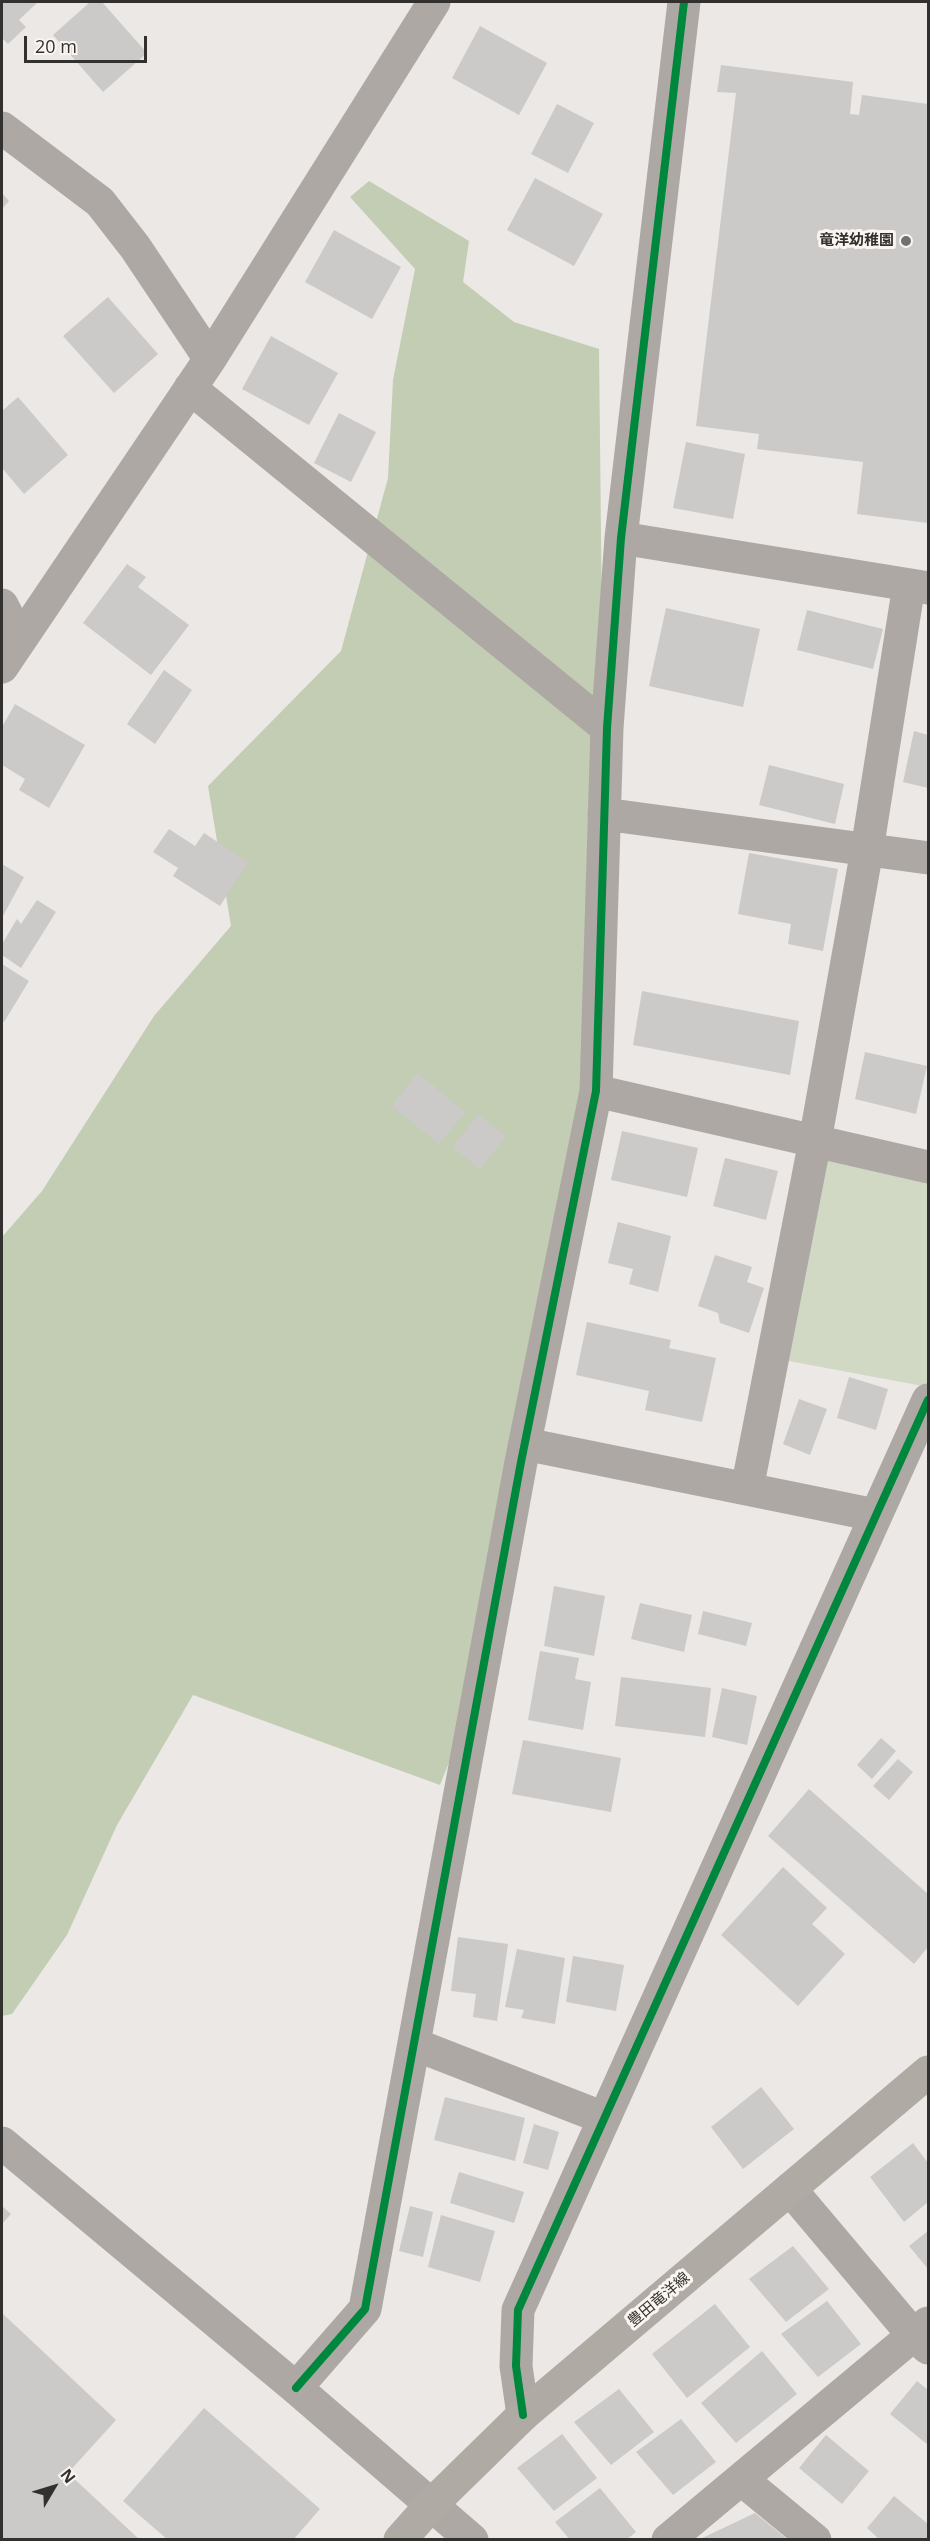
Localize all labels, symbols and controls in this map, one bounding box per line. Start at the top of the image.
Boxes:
scale bar [27,24,150,62]
text: 20 m [35,34,77,58]
place label: 竜洋幼稚園 [819,232,894,250]
marker: 竜洋幼稚園 [899,234,913,248]
street label: 豊田竜洋線 [624,2269,694,2331]
north arrow [24,2457,84,2517]
text: N [56,2464,81,2488]

